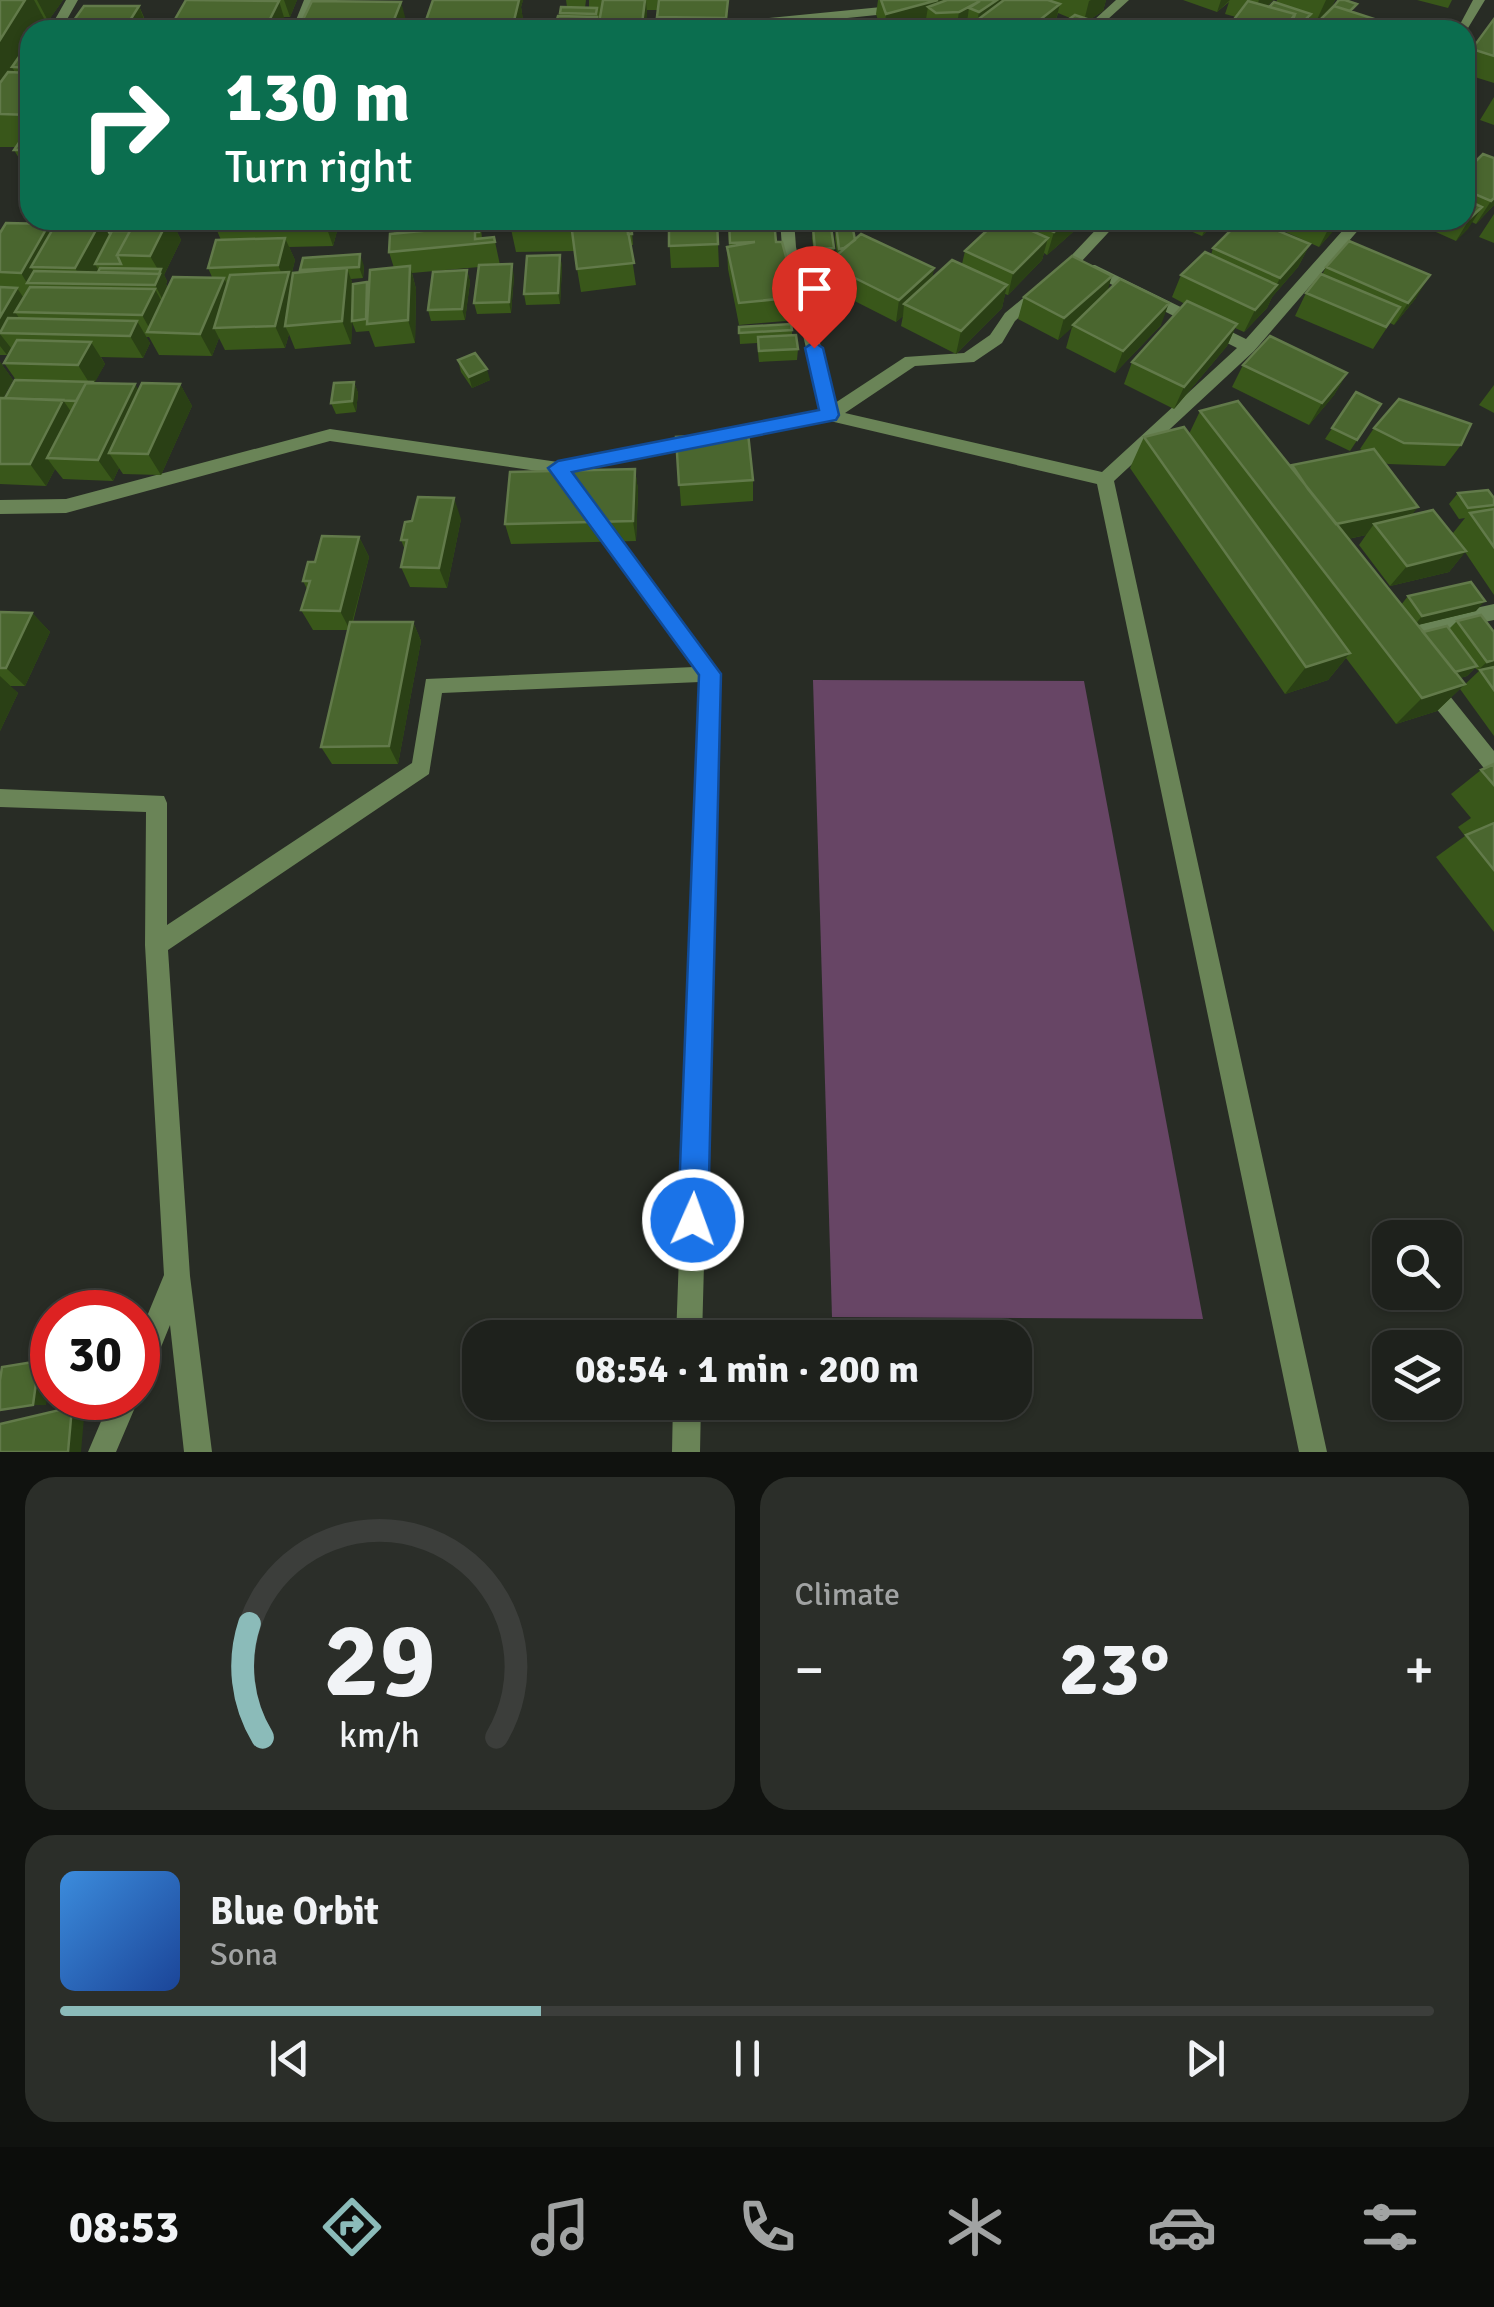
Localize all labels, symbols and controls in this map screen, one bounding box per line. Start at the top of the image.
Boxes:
text: 130 m [225,54,410,140]
icon: right [60,60,190,190]
text: Turn right [225,140,413,195]
pin [772,246,857,349]
icon: arrive [787,261,842,316]
position arrow [641,1168,745,1272]
map controls [1372,1220,1462,1420]
button: search [1372,1220,1462,1310]
speed limit sign: 30 [30,1290,160,1420]
button: layers [1372,1330,1462,1420]
text: 08:54 · 1 min · 200 m [575,1346,919,1393]
text: Climate [795,1575,900,1614]
text: 29 [324,1597,436,1725]
text: 23° [1059,1623,1170,1716]
text: − [795,1636,824,1704]
text: + [1404,1636,1434,1704]
text: km/h [339,1713,420,1757]
text: Blue Orbit [210,1888,379,1935]
text: Sona [210,1935,278,1974]
icon: previous [262,2031,317,2086]
icon: pause [720,2031,775,2086]
icon: next [1178,2031,1233,2086]
icon: directions [317,2192,387,2262]
icon: music [525,2192,595,2262]
icon: phone [732,2192,802,2262]
icon: climate [940,2192,1010,2262]
icon: car [1147,2192,1217,2262]
icon: filters [1355,2192,1425,2262]
text: 08:53 [69,2200,179,2255]

